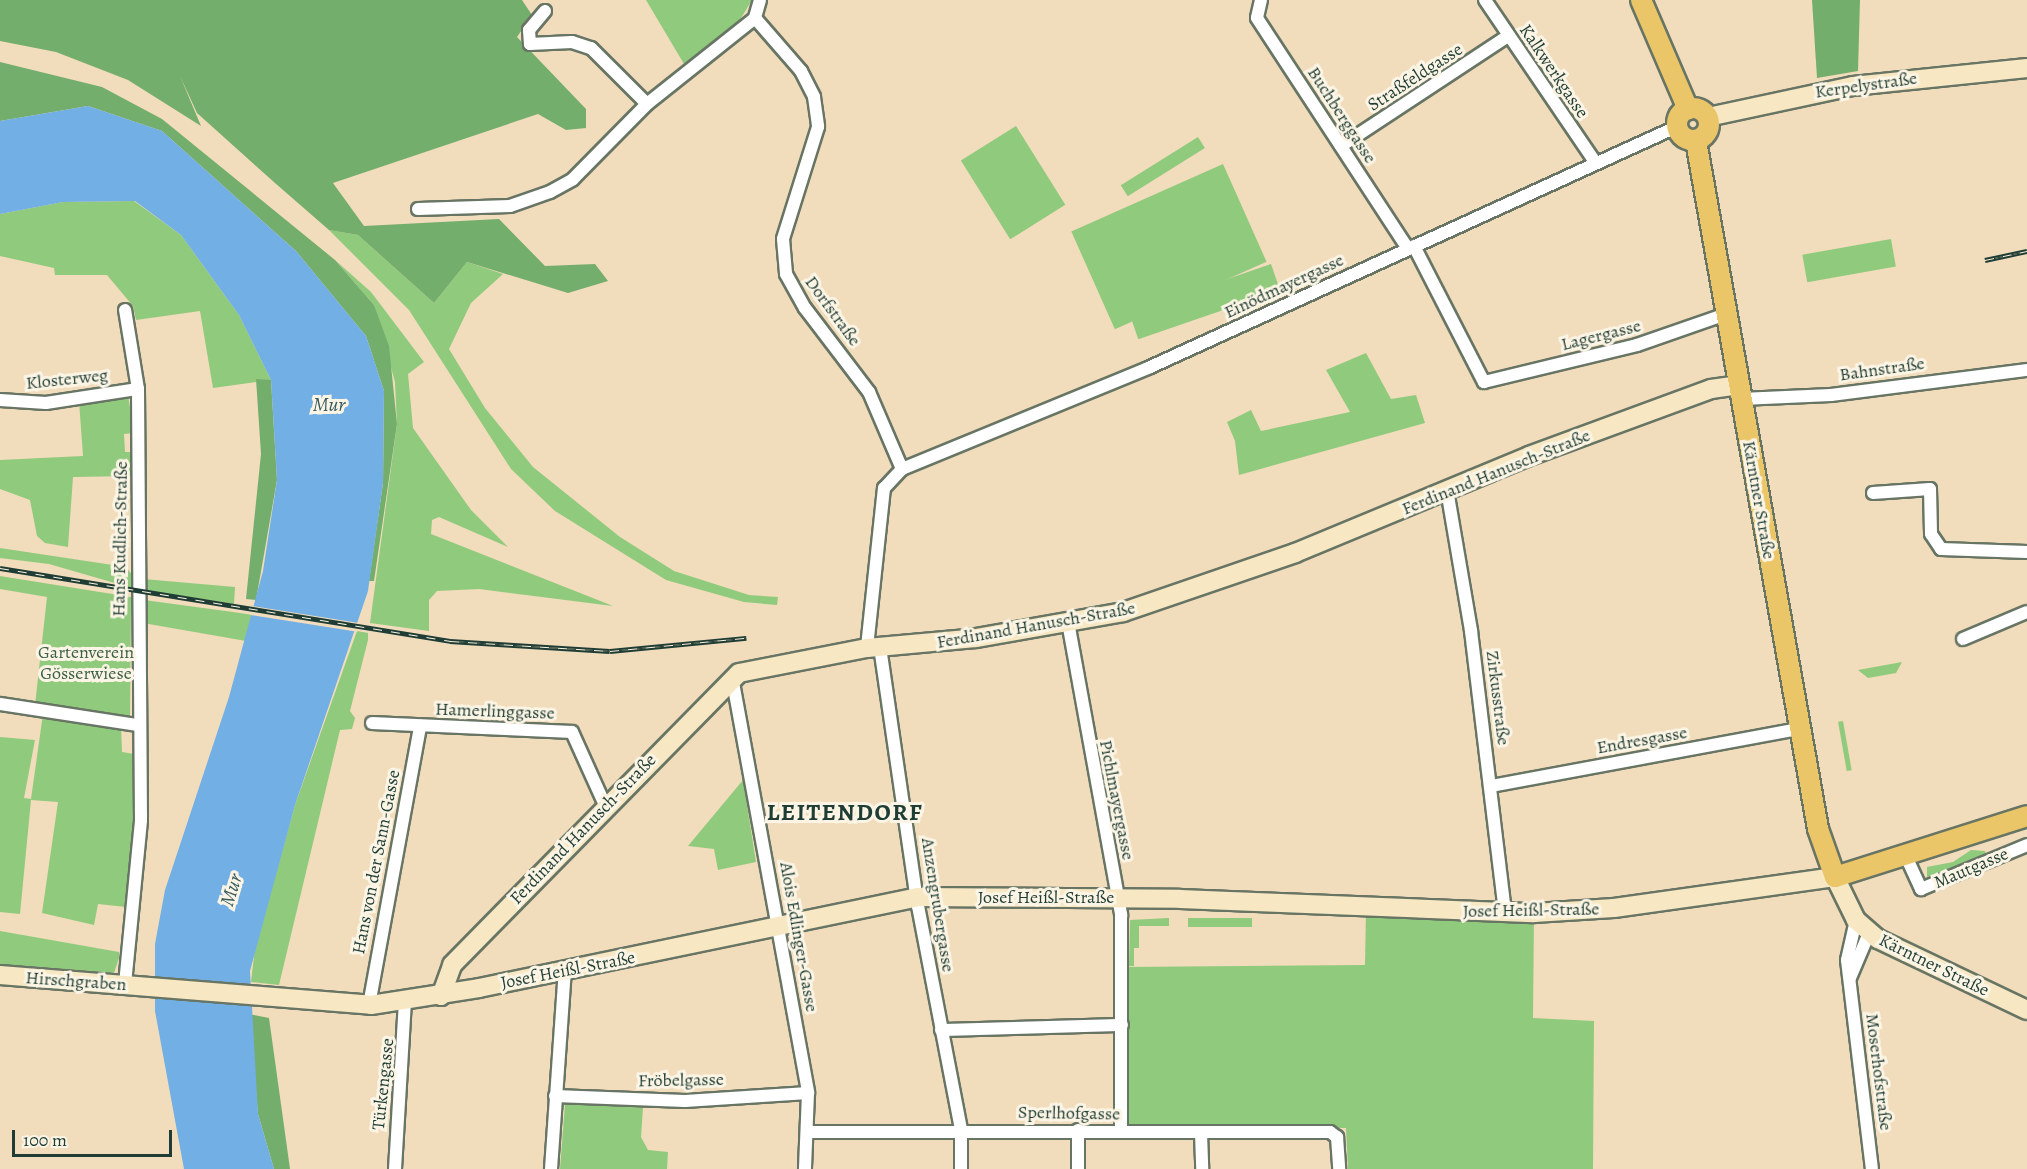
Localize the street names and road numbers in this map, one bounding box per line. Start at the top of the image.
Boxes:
street label: Kalkwerkgasse [1515,20,1593,122]
street label: Straßfeldgasse [1364,38,1466,116]
street label: Buchberggasse [1303,63,1381,167]
street label: Kerpelystraße [1814,67,1918,103]
street label: Einödmayergasse [1221,249,1347,323]
street label: Dorfstraße [800,272,866,350]
street label: Lagergasse [1559,315,1643,355]
street label: Bahnstraße [1838,352,1926,386]
street label: Klosterweg [25,364,109,394]
street label: Ferdinand Hanusch-Straße [1399,424,1593,520]
street label: Kärntner Straße [1738,439,1780,561]
street label: Hans Kudlich-Straße [108,461,132,617]
street label: Ferdinand Hanusch-Straße [935,597,1137,653]
street label: Zirkusstraße [1481,649,1515,747]
street label: Hamerlinggasse [435,698,555,724]
street label: Endresgasse [1595,721,1689,759]
street label: Pichlmayergasse [1095,738,1139,862]
street label: Ferdinand Hanusch-Straße [505,749,661,909]
street label: Hans von der Sann-Gasse [348,768,404,956]
street label: Anzengrubergasse [917,836,959,974]
street label: Mautgasse [1930,843,2012,893]
street label: Alois Edlinger-Gasse [775,860,823,1014]
street label: Josef Heißl-Straße [978,886,1114,908]
street label: Josef Heißl-Straße [1463,898,1599,922]
street label: Kärntner Straße [1875,929,1993,1001]
street label: Josef Heißl-Straße [499,946,637,994]
street label: Hirschgraben [25,967,127,995]
street label: Moserhofstraße [1861,1012,1897,1132]
street label: Türkengasse [367,1037,399,1131]
street label: Fröbelgasse [638,1068,724,1092]
street label: Sperlhofgasse [1018,1101,1120,1125]

